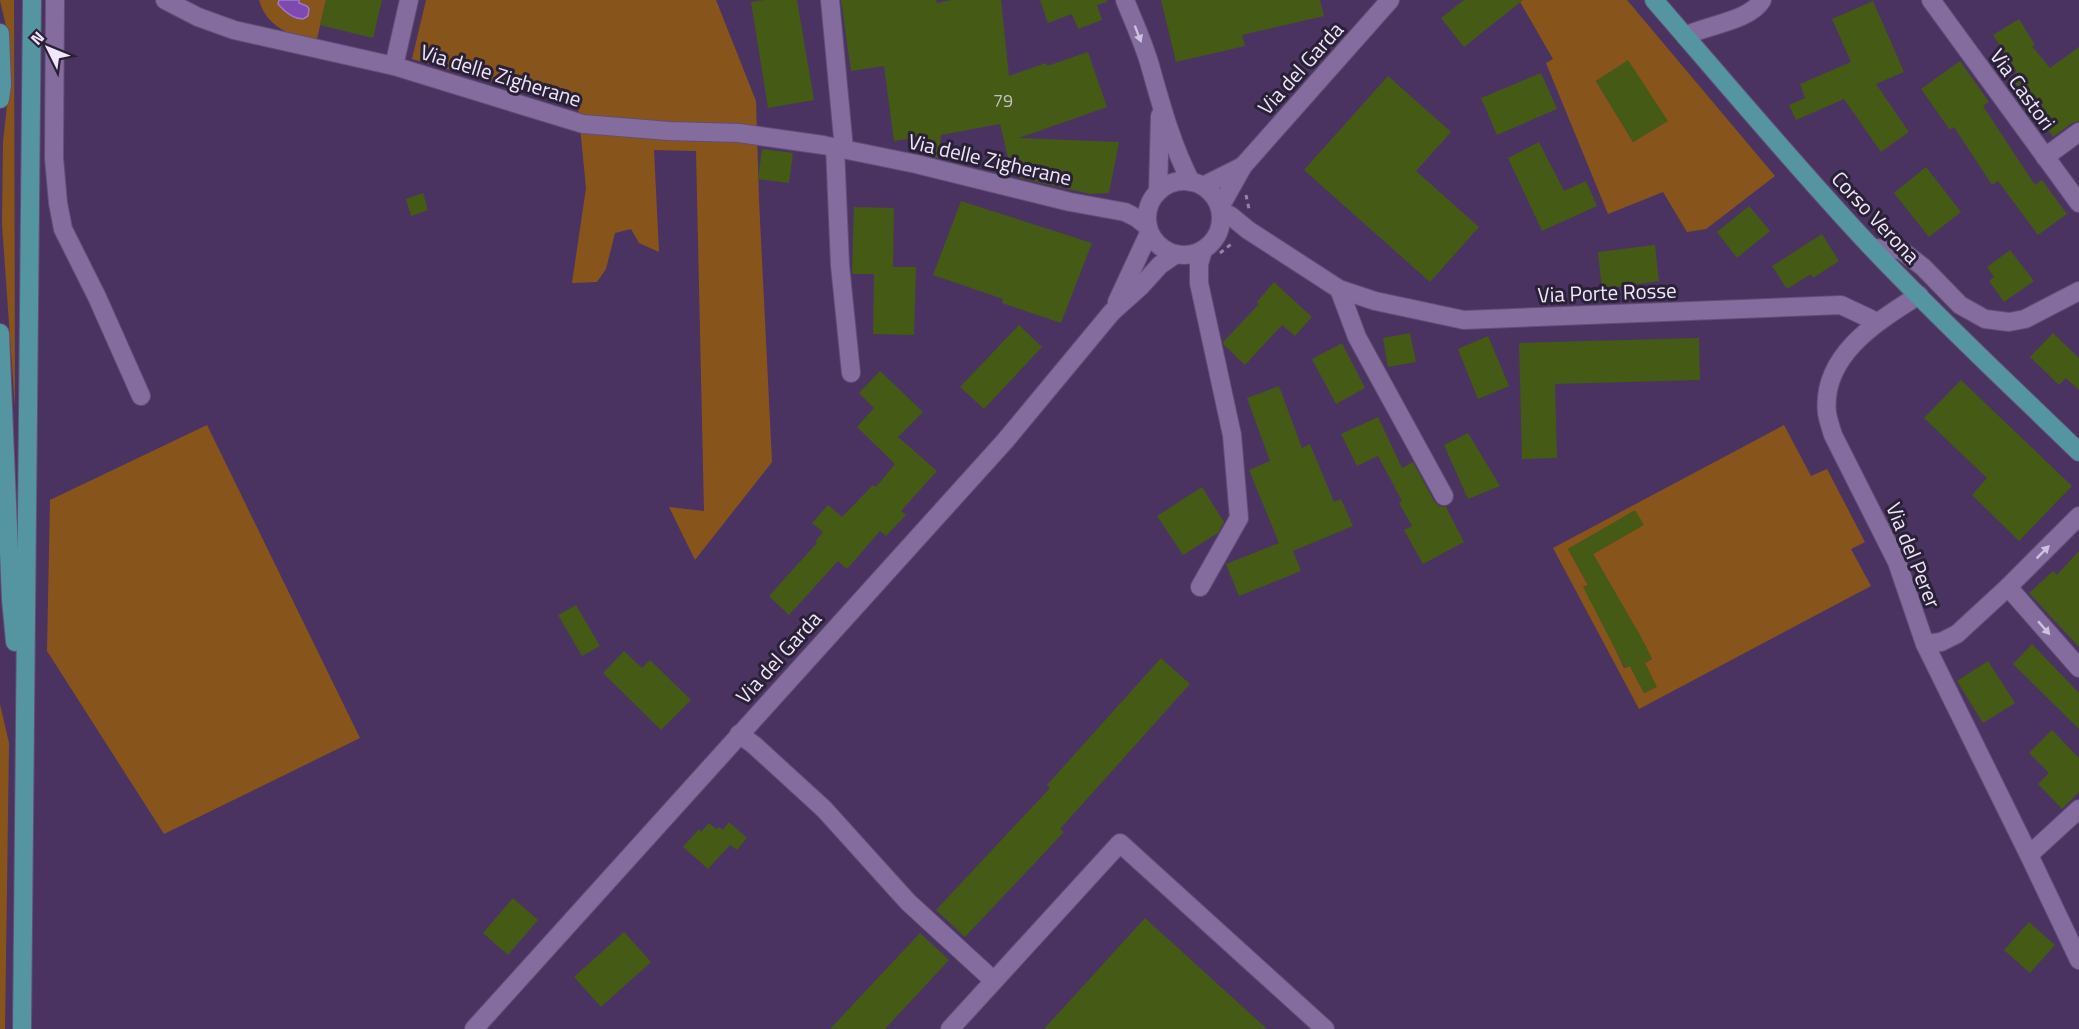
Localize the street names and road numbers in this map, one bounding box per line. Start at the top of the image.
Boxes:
street label: Via del Garda [1250,14,1351,122]
street label: Via delle Zigherane [417,35,585,115]
street label: Via Castori [1982,42,2064,136]
street label: Via delle Zigherane [905,125,1075,193]
street label: Corso Verona [1824,163,1928,271]
street label: Via Porte Rosse [1537,274,1677,310]
street label: Via del Perer [1878,498,1950,612]
street label: Via del Garda [728,603,829,711]

